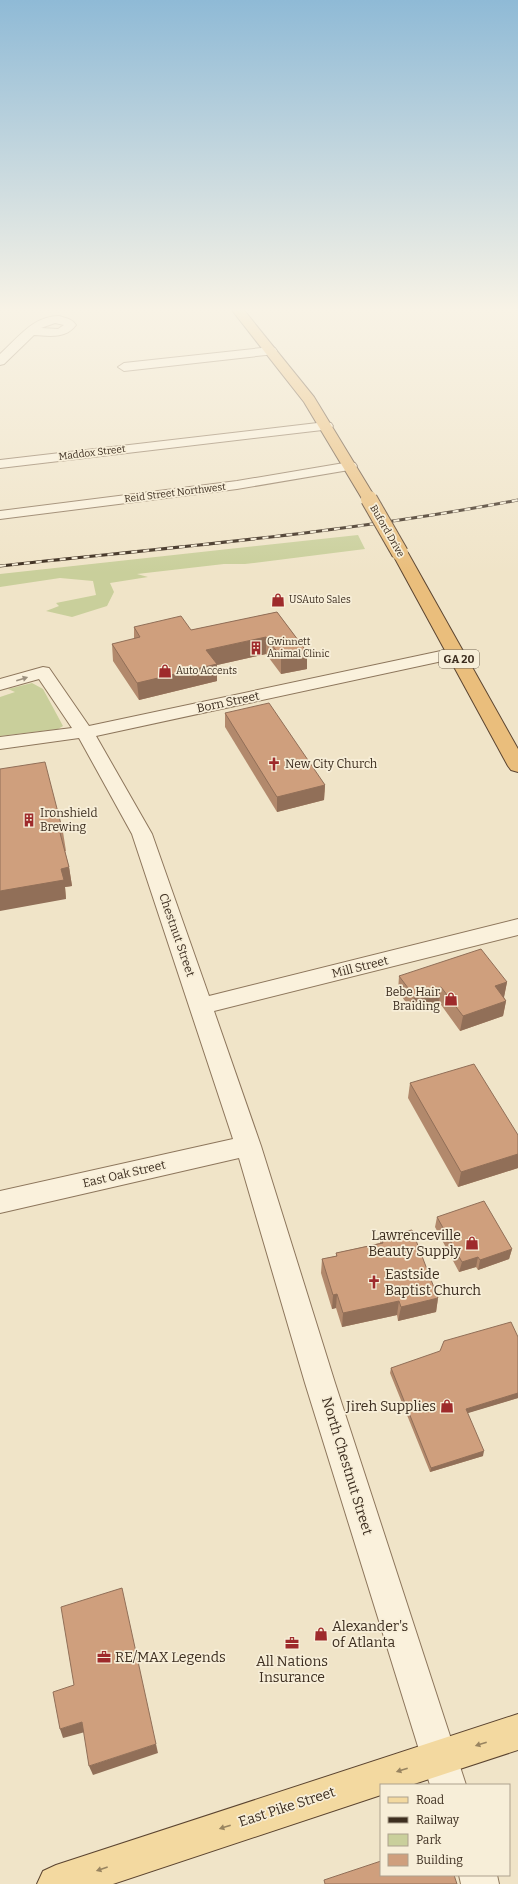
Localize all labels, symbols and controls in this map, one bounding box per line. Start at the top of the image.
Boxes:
street label: Maddox Street [58,443,126,463]
street label: Reid Street Northwest [124,481,227,505]
street label: Buford Drive [367,503,407,559]
shop icon: USAuto Sales [270,592,286,608]
place label: USAuto Sales [289,594,351,606]
place label: Gwinnett Animal Clinic [267,636,330,660]
building icon: Gwinnett Animal Clinic [248,640,264,656]
road number: GA 20 [439,650,479,668]
shop icon: Auto Accents [157,663,173,679]
place label: Auto Accents [176,665,237,677]
one-way arrow [16,676,28,682]
street label: Born Street [195,688,261,715]
church icon: New City Church [266,756,282,772]
place label: New City Church [285,757,378,771]
place label: Ironshield Brewing [40,806,98,834]
building icon: Ironshield Brewing [21,812,37,828]
street label: Chestnut Street [156,892,198,979]
street label: Mill Street [330,953,390,981]
place label: Bebe Hair Braiding [385,985,441,1013]
shop icon: Bebe Hair Braiding [443,991,459,1007]
street label: East Oak Street [81,1158,167,1190]
place label: Lawrenceville Beauty Supply [368,1227,462,1260]
shop icon: Lawrenceville Beauty Supply [464,1235,480,1251]
place label: Eastside Baptist Church [385,1266,481,1299]
church icon: Eastside Baptist Church [366,1274,382,1290]
street label: North Chestnut Street [318,1395,376,1537]
place label: Jireh Supplies [345,1398,436,1415]
shop icon: Jireh Supplies [439,1398,455,1414]
place label: Alexander's of Atlanta [332,1618,408,1651]
shop icon: Alexander's of Atlanta [313,1626,329,1642]
office icon: All Nations Insurance [284,1635,300,1651]
office icon: RE/MAX Legends [96,1649,112,1665]
place label: RE/MAX Legends [115,1649,226,1666]
place label: All Nations Insurance [256,1653,328,1686]
one-way arrow [475,1741,487,1747]
one-way arrow [396,1767,408,1773]
street label: East Pike Street [237,1783,337,1831]
legend [380,1784,510,1876]
text: Road [416,1793,444,1807]
text: Railway [416,1813,460,1827]
one-way arrow [219,1825,231,1831]
text: Park [416,1833,442,1847]
text: Building [416,1853,463,1867]
one-way arrow [96,1866,108,1872]

